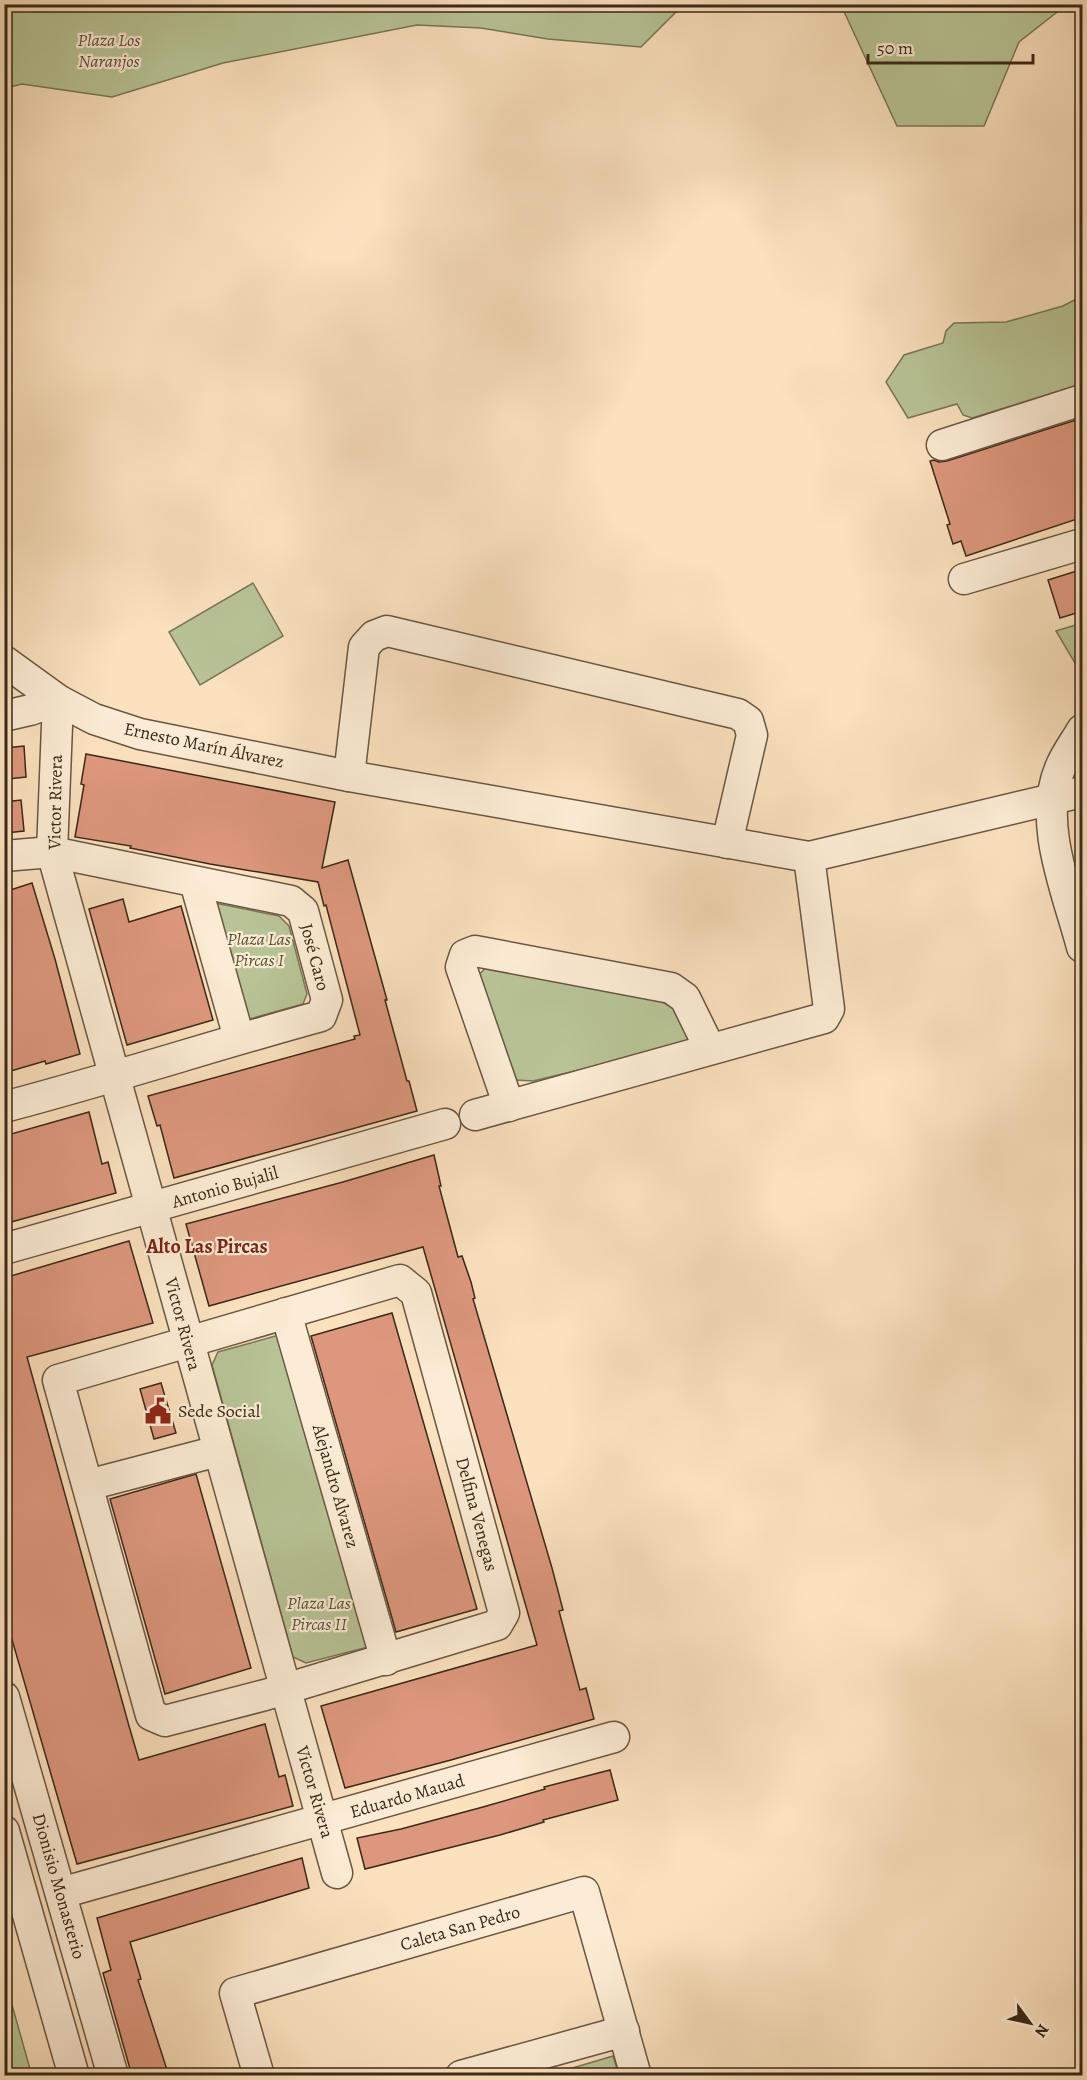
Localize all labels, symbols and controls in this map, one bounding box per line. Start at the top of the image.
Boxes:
scale bar [868,27,1033,65]
park label: Plaza Los Naranjos [78,28,140,73]
text: 50 m [877,36,913,60]
street label: Ernesto Marín Álvarez [122,716,286,774]
street label: Victor Rivera [42,754,68,851]
street label: José Caro [295,921,335,993]
park label: Plaza Las Pircas I [227,927,291,972]
street label: Antonio Bujalil [168,1160,282,1214]
district label: Alto Las Pircas [145,1233,268,1260]
street label: Victor Rivera [159,1274,207,1374]
public building icon: Sede Social [143,1396,173,1426]
place label: Sede Social [178,1399,261,1423]
street label: Alejandro Alvarez [307,1420,365,1551]
street label: Delfina Venegas [450,1454,504,1574]
park label: Plaza Las Pircas II [287,1591,351,1636]
street label: Victor Rivera [290,1742,340,1842]
street label: Eduardo Mauad [347,1768,467,1824]
street label: Dionisio Monasterio [27,1810,91,1962]
street label: Caleta San Pedro [397,1899,523,1957]
north arrow [1000,1993,1060,2053]
text: N [1029,2020,1054,2042]

